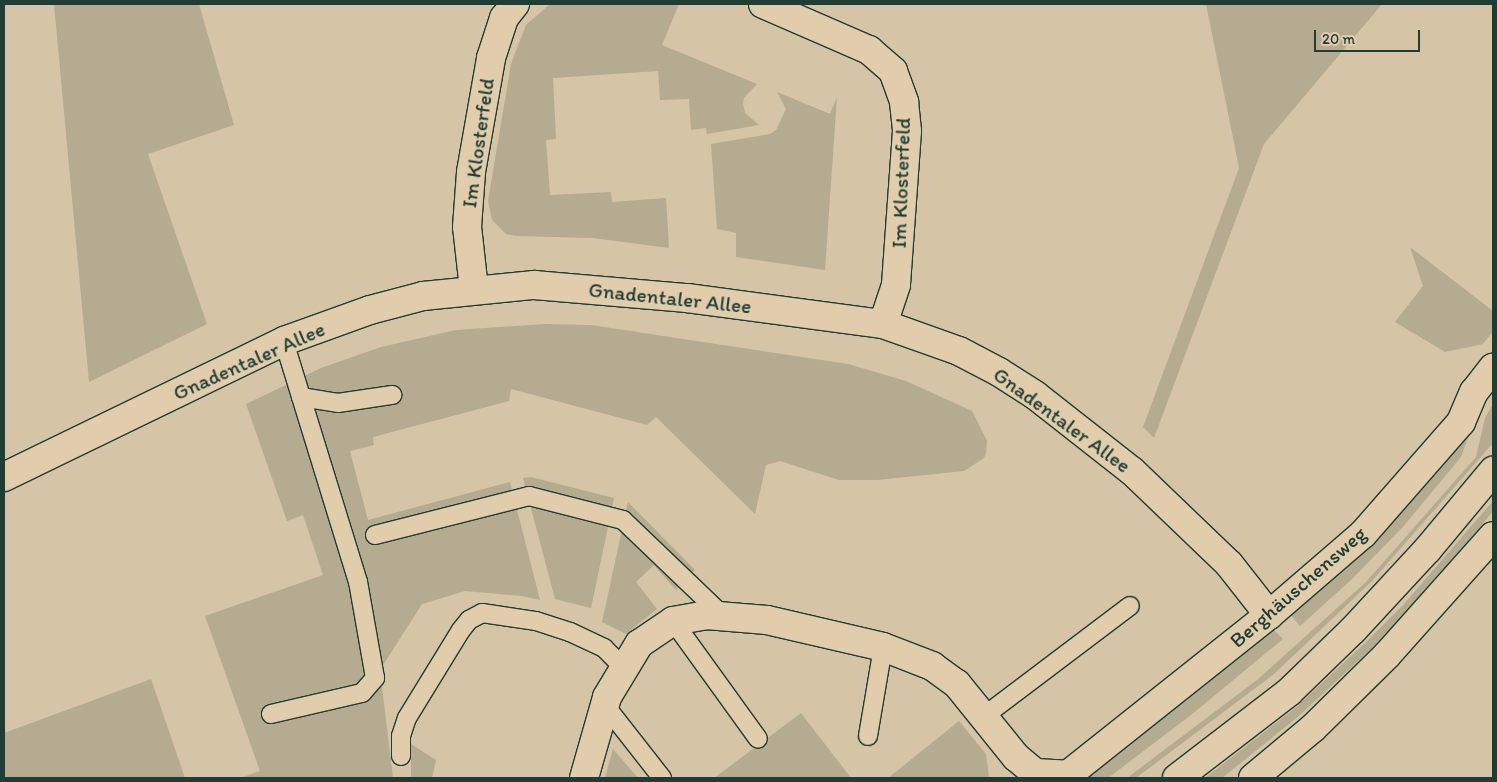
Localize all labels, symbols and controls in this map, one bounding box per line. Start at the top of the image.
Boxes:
scale bar [1317,20,1423,52]
text: 20 m [1322,30,1355,48]
street label: Im Klosterfeld [456,76,500,210]
street label: Im Klosterfeld [886,117,916,249]
street label: Gnadentaler Allee [587,277,753,319]
street label: Gnadentaler Allee [169,316,329,406]
street label: Gnadentaler Allee [988,362,1136,478]
street label: Berghäuschensweg [1225,521,1371,653]

